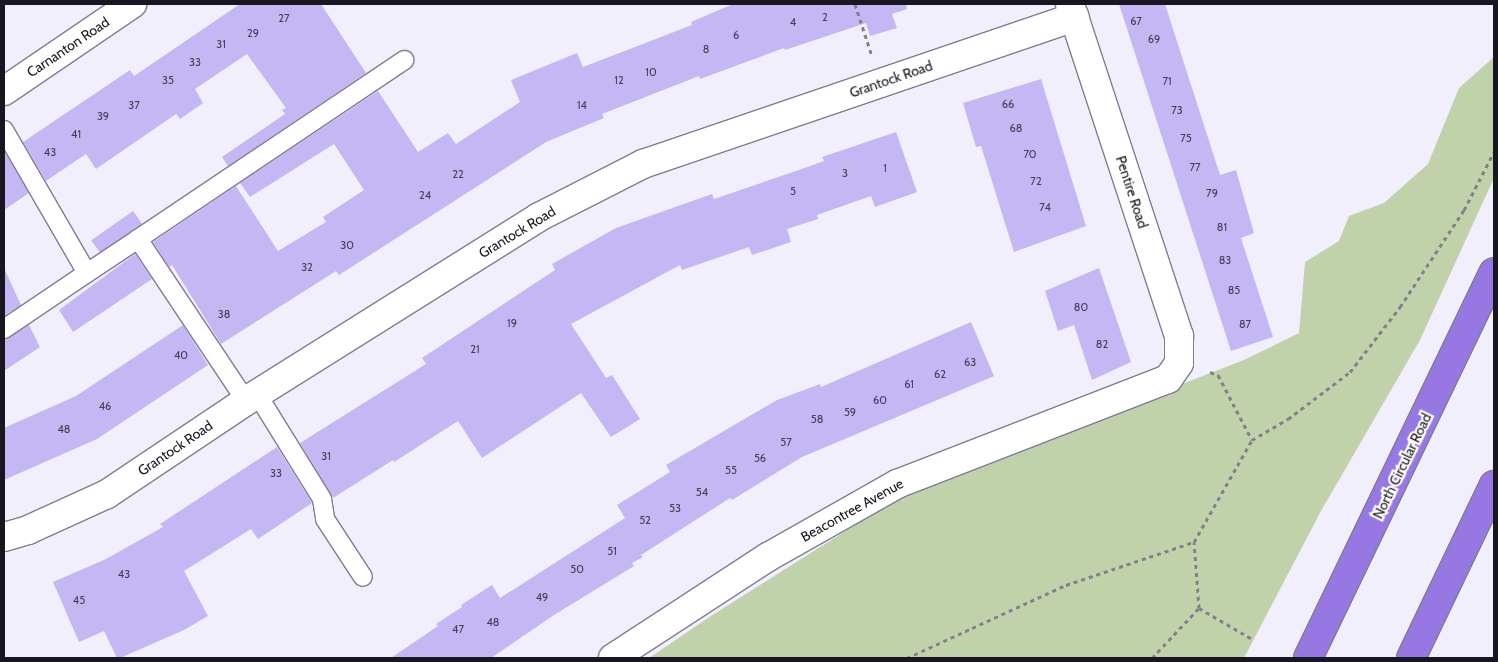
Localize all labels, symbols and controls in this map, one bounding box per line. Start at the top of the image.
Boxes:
house number: 2 [822,10,828,24]
house number: 27 [278,11,290,25]
street label: Carnanton Road [24,13,112,81]
house number: 67 [1130,14,1142,28]
house number: 4 [790,15,796,29]
house number: 29 [247,26,259,40]
house number: 6 [733,28,739,42]
house number: 69 [1148,32,1160,46]
house number: 31 [216,37,226,51]
house number: 8 [703,42,709,56]
house number: 33 [189,55,201,69]
street label: Grantock Road [847,57,935,101]
house number: 10 [645,65,657,79]
house number: 35 [162,73,174,87]
house number: 12 [614,73,624,87]
house number: 71 [1162,74,1172,88]
house number: 66 [1002,97,1014,111]
house number: 37 [128,98,140,112]
house number: 14 [577,98,587,112]
house number: 73 [1171,103,1183,117]
house number: 39 [97,109,109,123]
house number: 68 [1010,121,1022,135]
house number: 41 [71,127,81,141]
house number: 75 [1180,131,1192,145]
house number: 43 [44,145,56,159]
house number: 70 [1023,147,1037,161]
street label: Pentire Road [1112,154,1152,230]
house number: 77 [1189,160,1201,174]
house number: 1 [883,161,887,175]
house number: 3 [842,166,848,180]
house number: 22 [452,167,464,181]
house number: 72 [1030,174,1042,188]
house number: 5 [790,184,796,198]
house number: 79 [1206,186,1218,200]
house number: 24 [419,188,431,202]
house number: 74 [1039,200,1051,214]
street label: Grantock Road [476,203,558,261]
house number: 81 [1217,220,1227,234]
house number: 30 [340,238,354,252]
house number: 83 [1219,253,1231,267]
house number: 32 [301,260,313,274]
house number: 85 [1228,283,1240,297]
house number: 80 [1074,300,1088,314]
house number: 38 [218,307,230,321]
house number: 19 [507,316,517,330]
house number: 87 [1239,317,1251,331]
house number: 82 [1096,337,1108,351]
house number: 21 [470,342,480,356]
house number: 40 [174,348,188,362]
house number: 63 [964,355,976,369]
house number: 62 [934,367,946,381]
house number: 61 [904,377,914,391]
house number: 60 [873,393,887,407]
house number: 46 [99,399,111,413]
house number: 59 [844,405,856,419]
street label: North Circular Road [1369,411,1435,521]
house number: 58 [811,412,823,426]
street label: Grantock Road [134,417,216,479]
house number: 48 [57,422,71,436]
house number: 57 [780,435,792,449]
house number: 31 [321,449,331,463]
house number: 56 [754,451,766,465]
house number: 55 [725,463,737,477]
house number: 33 [270,466,282,480]
street label: Beacontree Avenue [798,475,906,545]
house number: 54 [696,485,708,499]
house number: 53 [669,501,681,515]
house number: 52 [639,513,651,527]
house number: 51 [607,544,617,558]
house number: 50 [570,562,584,576]
house number: 43 [118,567,130,581]
house number: 49 [536,590,548,604]
house number: 45 [73,593,85,607]
house number: 48 [486,615,500,629]
house number: 47 [452,622,464,636]

